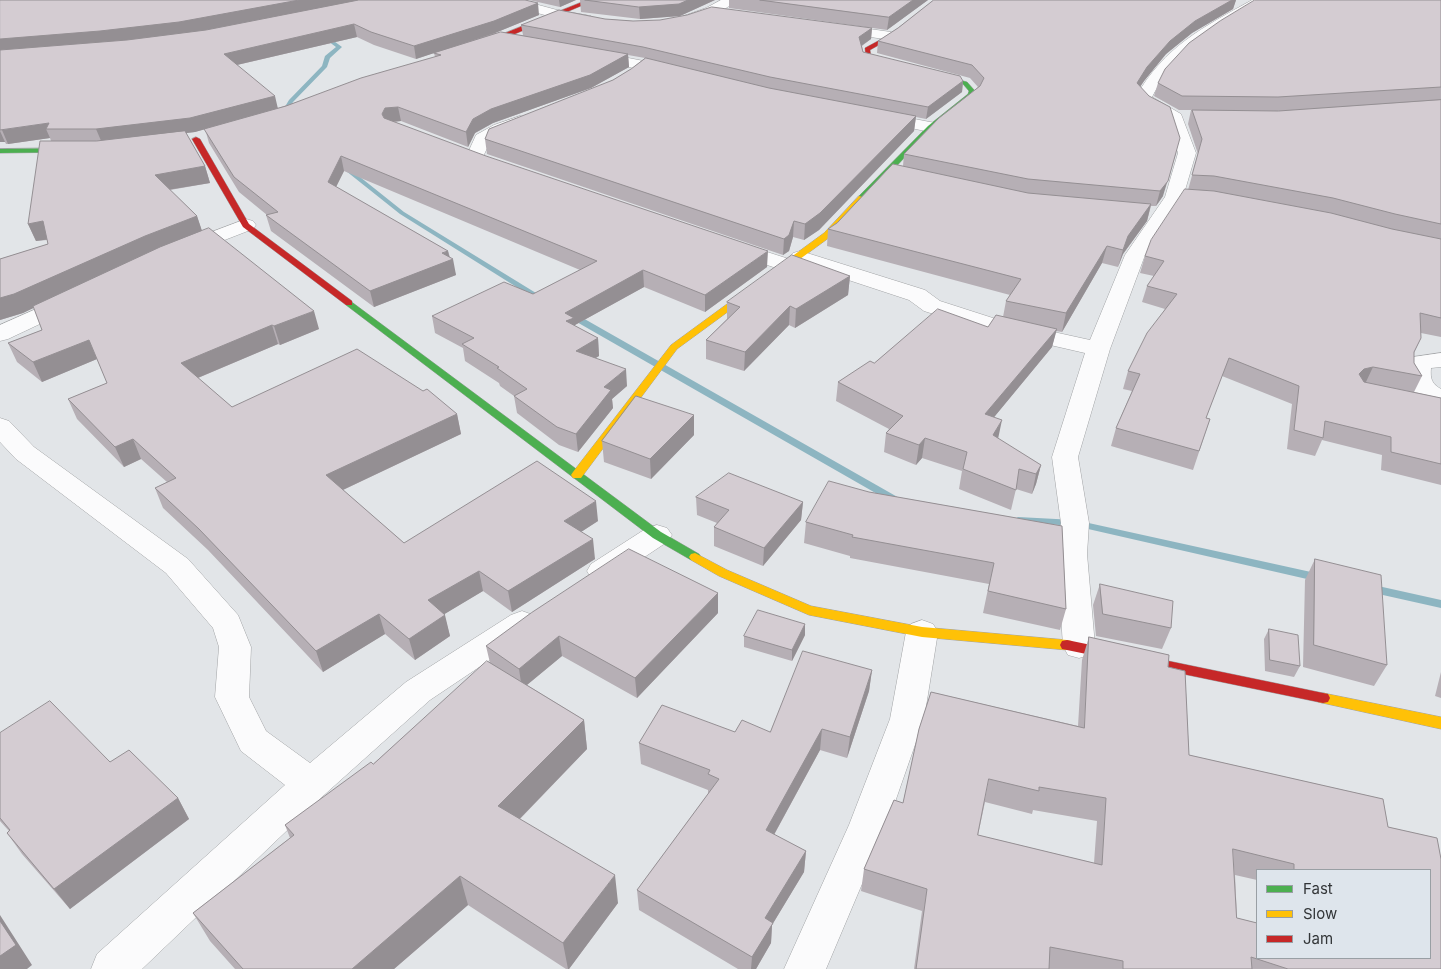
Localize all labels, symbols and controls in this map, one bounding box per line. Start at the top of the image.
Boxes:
legend [1256,869,1431,959]
text: Fast [1303,879,1333,898]
text: Slow [1303,904,1337,923]
text: Jam [1303,929,1333,948]

